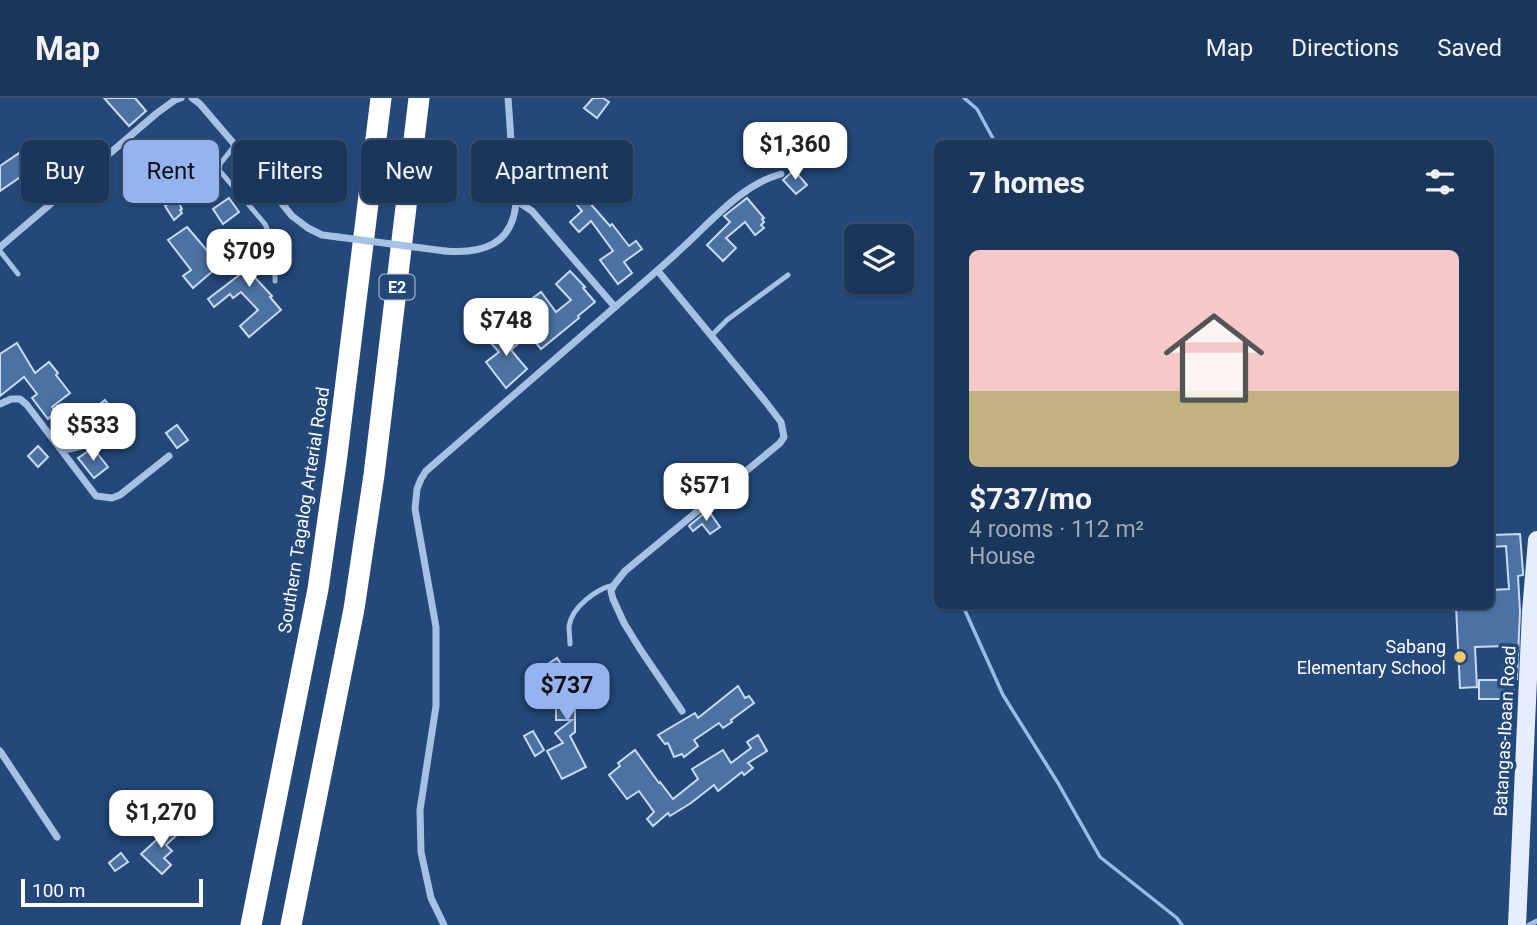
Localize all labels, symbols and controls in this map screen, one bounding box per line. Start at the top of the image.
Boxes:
text: Map [35,29,100,68]
text: Map [1206,34,1253,62]
text: Directions [1291,34,1399,62]
text: Saved [1437,34,1502,62]
pin: $1,360 [738,122,852,182]
text: $1,360 [759,131,831,158]
chip: Buy [21,140,109,203]
chip: Rent [123,140,219,203]
chip: Filters [233,140,347,203]
chip: New [361,140,457,203]
chip: Apartment [471,140,633,203]
icon: filters [1421,163,1459,201]
text: 7 homes [969,165,1085,200]
map controls [844,224,914,294]
button: layers [844,224,914,294]
pin: $709 [208,230,290,289]
text: $709 [223,238,275,265]
road number: E2 [380,274,414,300]
icon: home [1151,295,1277,421]
pin: $748 [465,299,547,358]
text: $748 [480,307,532,334]
street label: Southern Tagalog Arterial Road [274,385,333,635]
pin: $533 [52,404,134,463]
text: $533 [67,412,119,439]
pin: $571 [665,464,747,523]
text: $571 [680,472,732,499]
text: $737/mo [969,481,1092,516]
text: 4 rooms · 112 m² [969,516,1144,543]
text: House [969,543,1035,570]
place label: Sabang Elementary School [1297,636,1446,678]
street label: Batangas-Ibaan Road [1490,645,1519,817]
marker: Sabang Elementary School [1452,649,1468,665]
pin: $737 [526,664,608,723]
text: $737 [541,672,593,699]
pin: $1,270 [104,790,218,850]
text: $1,270 [125,799,197,826]
scale bar [21,876,203,908]
text: 100 m [32,879,85,902]

